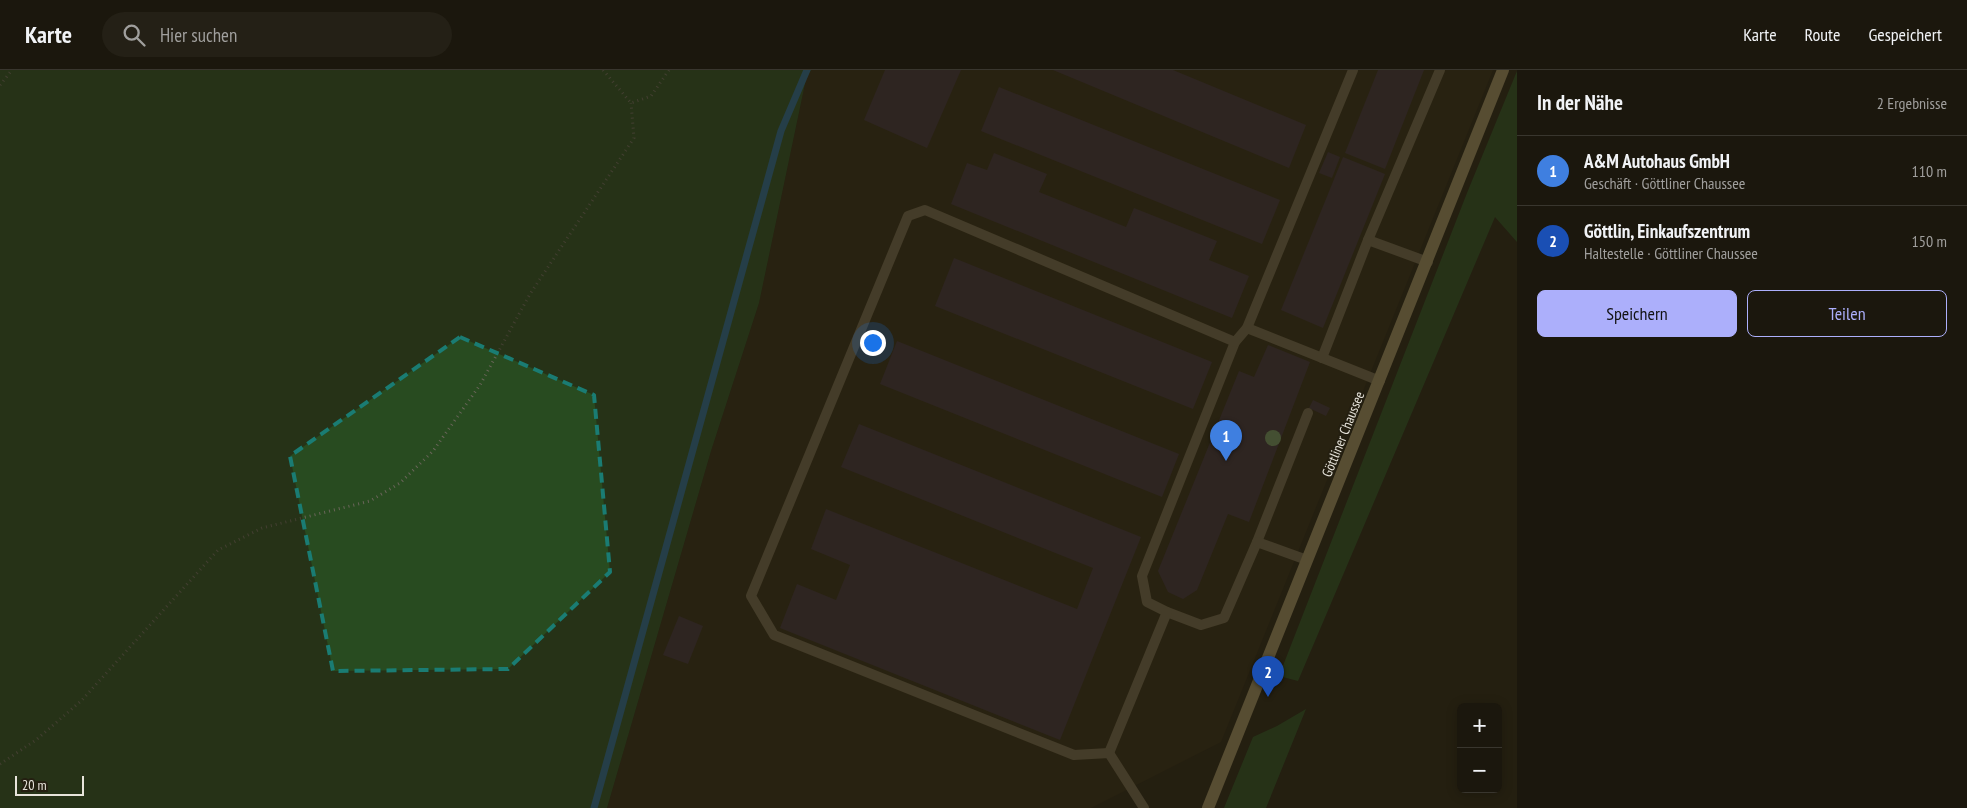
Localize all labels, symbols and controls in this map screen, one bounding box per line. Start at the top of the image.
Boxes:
search box [102,12,452,57]
text: Karte [25,19,72,50]
icon: search [120,21,148,49]
text: Hier suchen [160,23,237,47]
text: Karte [1743,23,1777,46]
text: Route [1805,23,1840,46]
text: Gespeichert [1868,23,1942,46]
text: In der Nähe [1537,89,1623,116]
text: 2 Ergebnisse [1877,93,1947,113]
text: A&M Autohaus GmbH [1584,149,1730,173]
text: 1 [1549,161,1557,181]
text: 110 m [1912,161,1947,181]
text: Geschäft · Göttliner Chaussee [1584,173,1745,193]
text: Göttlin, Einkaufszentrum [1584,219,1750,243]
text: 2 [1549,231,1557,251]
text: 150 m [1912,231,1947,251]
text: Haltestelle · Göttliner Chaussee [1584,243,1758,263]
button: Speichern [1537,290,1737,337]
button: Teilen [1747,290,1947,337]
your location [860,330,886,356]
street label: Göttliner Chaussee [1318,388,1368,479]
pin: 1 [1210,420,1242,461]
pin: 2 [1252,656,1284,697]
map controls [1457,703,1502,793]
button: + [1457,703,1502,748]
button: − [1457,748,1502,793]
scale bar [15,773,84,796]
text: 20 m [22,776,47,794]

